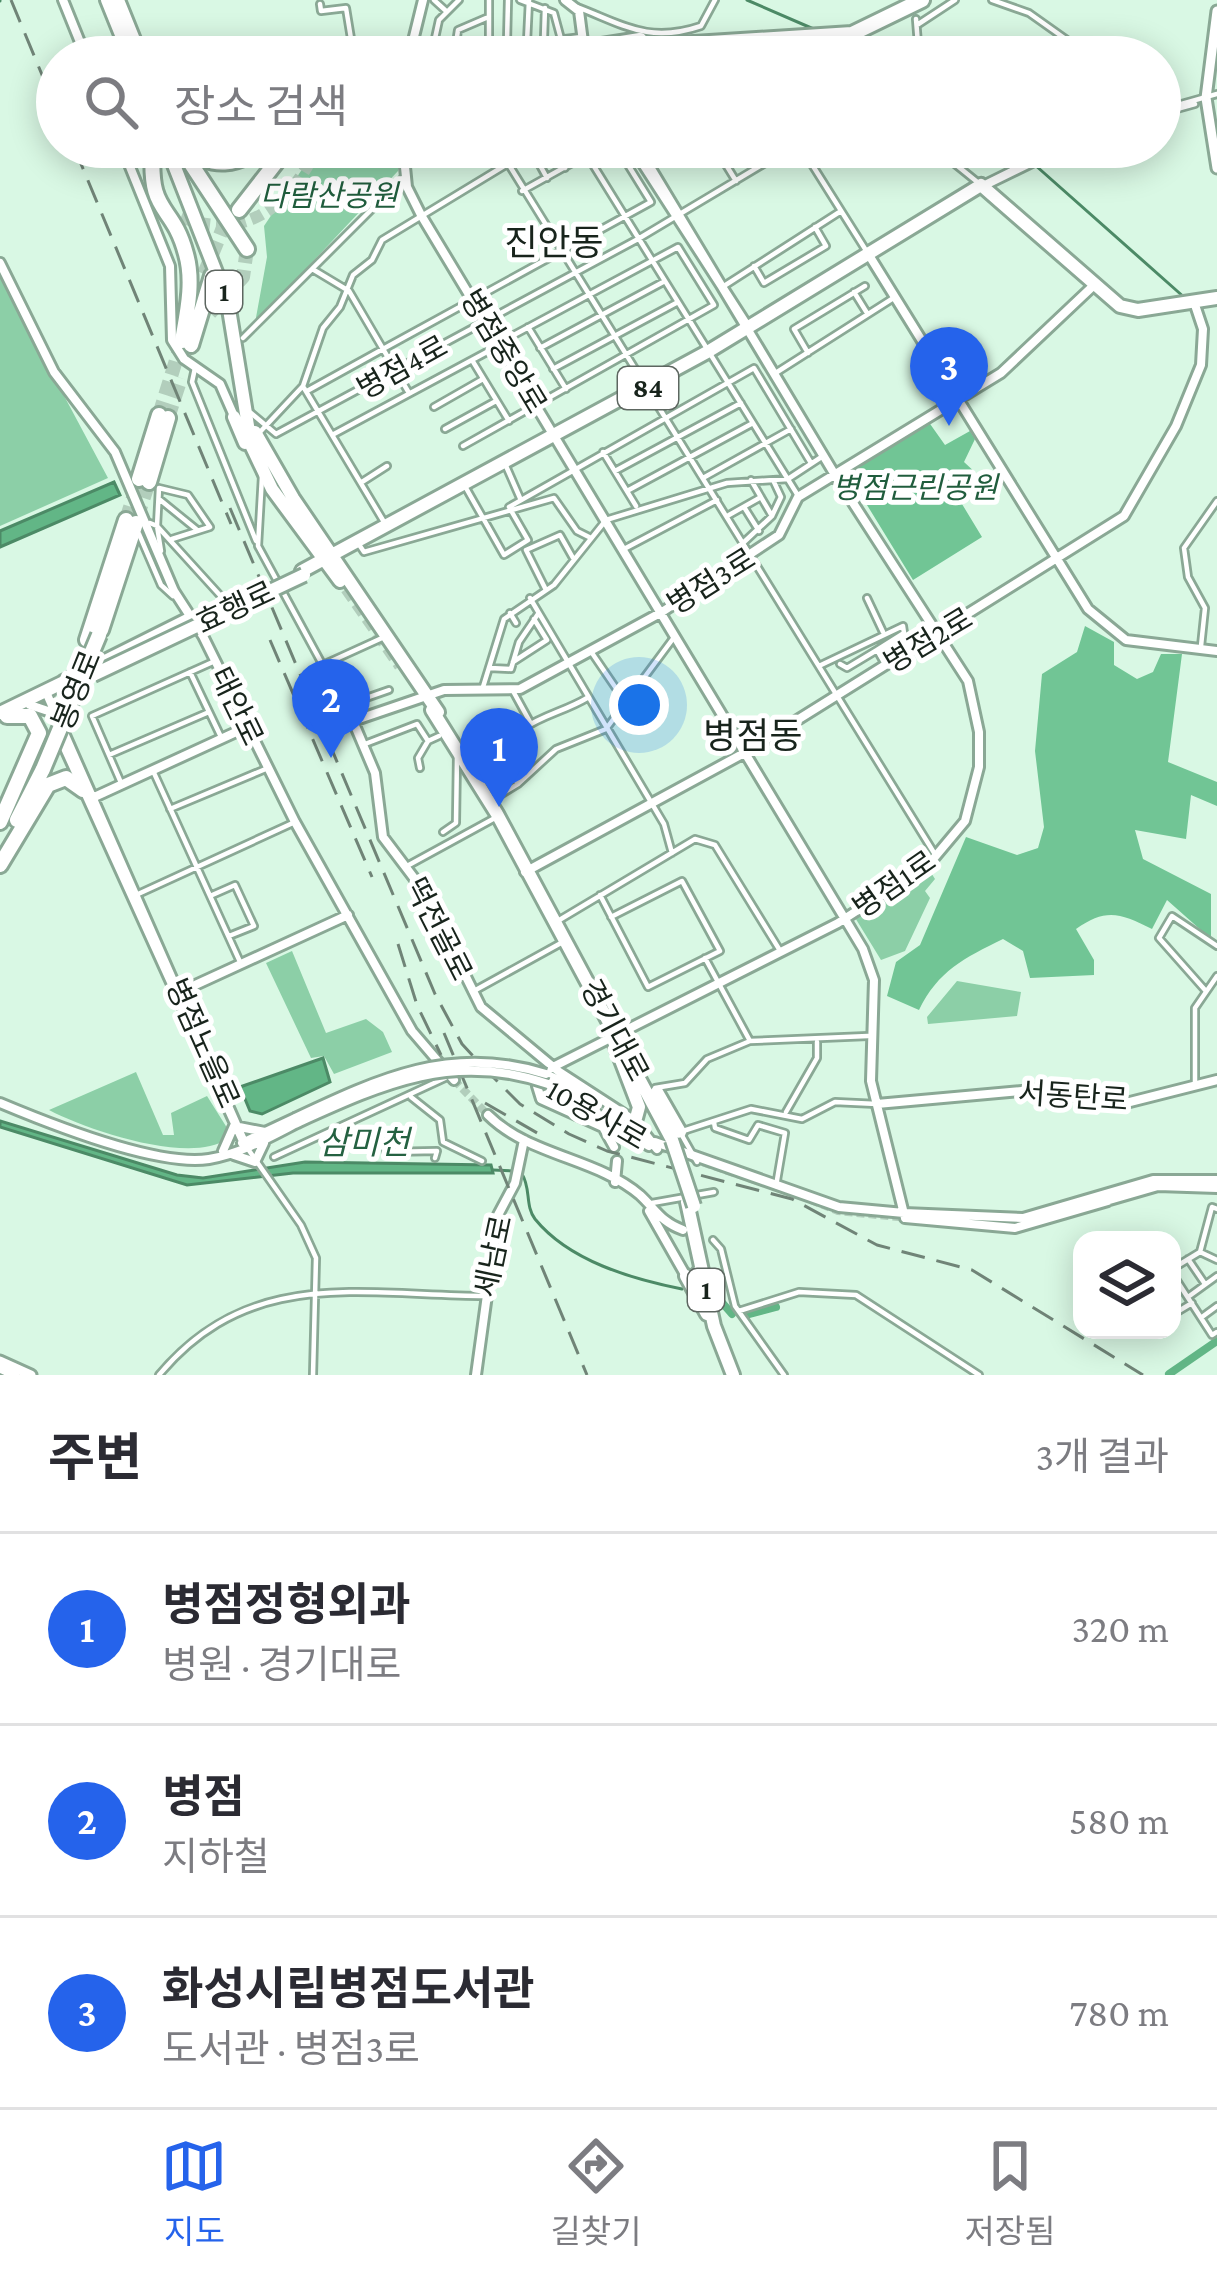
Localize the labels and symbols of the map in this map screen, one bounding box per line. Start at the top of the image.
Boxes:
park label: 다람산공원 [260,179,400,212]
district label: 진안동 [504,223,604,263]
road number: 1 [206,271,242,313]
street label: 병점중앙로 [454,283,554,419]
pin: 3 [910,327,988,426]
street label: 병점4로 [351,329,453,405]
road number: 84 [618,367,678,409]
park label: 병점근린공원 [832,471,1000,504]
street label: 병점3로 [661,541,761,621]
street label: 효행로 [190,575,280,639]
street label: 병점2로 [878,601,978,679]
street label: 봉영로 [45,645,107,735]
pin: 2 [292,659,370,758]
street label: 태안로 [204,662,270,750]
your location [609,675,669,735]
pin: 1 [460,708,538,807]
district label: 병점동 [703,716,803,756]
street label: 병점1로 [847,844,941,924]
street label: 떡전골로 [399,872,479,986]
street label: 병점노을로 [160,973,246,1113]
street label: 경기대로 [575,974,655,1086]
street label: 10용사로 [541,1072,653,1156]
street label: 서동탄로 [1017,1076,1129,1116]
water label: 삼미천 [318,1124,413,1161]
street label: 세남로 [468,1212,518,1300]
road number: 1 [688,1269,724,1311]

